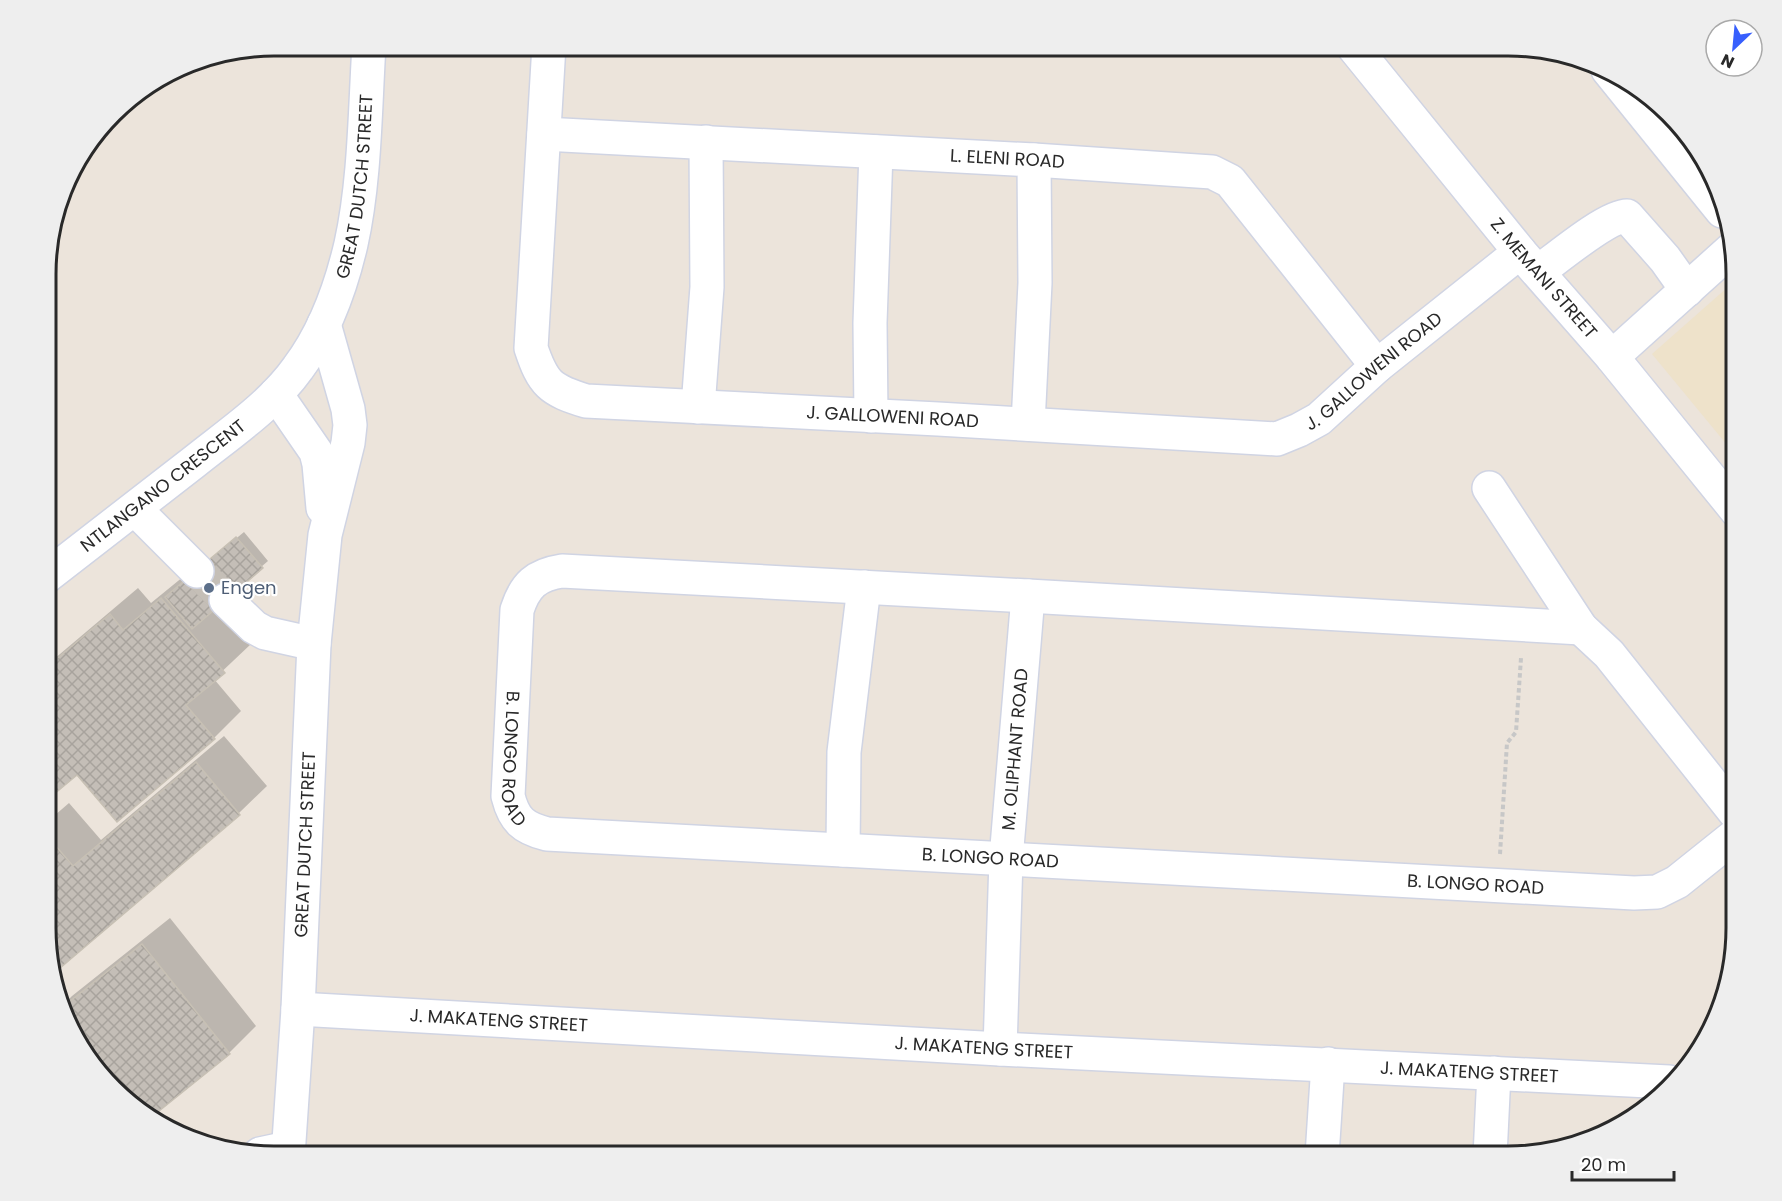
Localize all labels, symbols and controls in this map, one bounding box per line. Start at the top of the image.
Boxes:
north arrow [1704,18,1764,78]
text: N [1717,48,1738,74]
street label: GREAT DUTCH STREET [329,93,378,282]
street label: L. ELENI ROAD [950,143,1065,174]
street label: Z. MEMANI STREET [1485,212,1603,344]
street label: J. GALLOWENI ROAD [1301,306,1447,436]
street label: J. GALLOWENI ROAD [806,399,980,433]
street label: NTLANGANO CRESCENT [75,413,251,558]
place label: Engen [221,575,277,600]
marker: Engen [202,581,216,595]
street label: M. OLIPHANT ROAD [995,667,1034,832]
street label: B. LONGO ROAD [496,690,532,832]
street label: GREAT DUTCH STREET [288,751,321,938]
street label: B. LONGO ROAD [921,841,1060,874]
street label: B. LONGO ROAD [1406,868,1545,900]
street label: J. MAKATENG STREET [409,1002,589,1038]
street label: J. MAKATENG STREET [894,1030,1074,1065]
street label: J. MAKATENG STREET [1379,1055,1559,1089]
scale bar [1572,1144,1674,1182]
text: 20 m [1581,1152,1626,1177]

